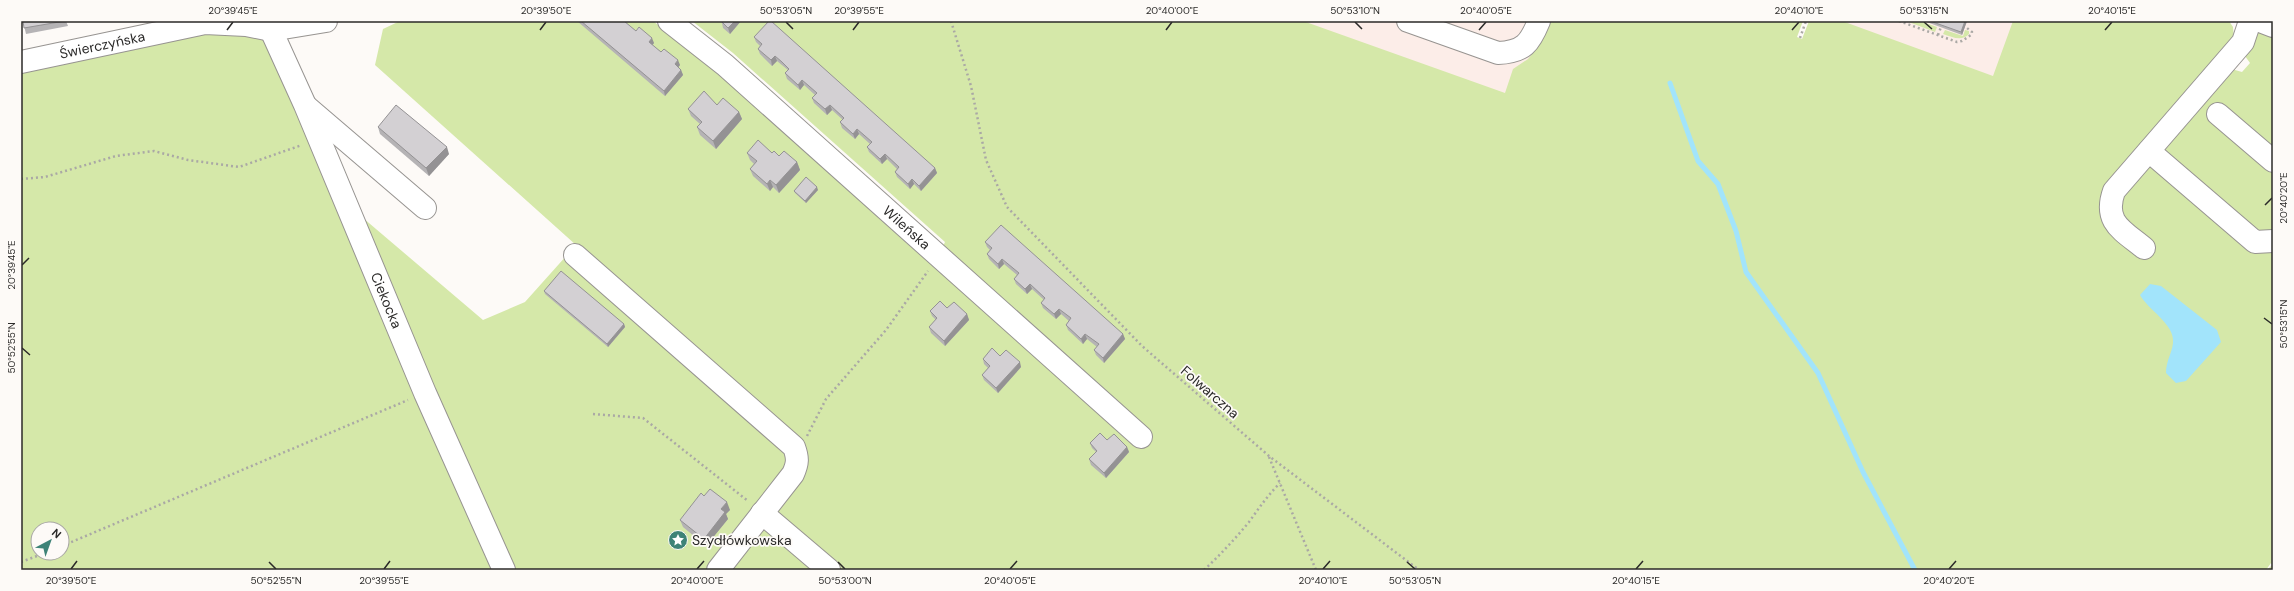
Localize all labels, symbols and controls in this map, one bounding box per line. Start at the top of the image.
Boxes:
text: 20°39'45"E [208,4,258,17]
text: 20°39'50"E [521,4,572,17]
text: 50°53'05"N [760,4,812,17]
text: 20°39'55"E [834,4,884,17]
text: 20°40'00"E [1146,4,1199,17]
text: 50°53'10"N [1330,4,1380,17]
text: 20°40'05"E [1460,4,1512,17]
text: 20°40'10"E [1775,4,1824,17]
text: 50°53'15"N [1900,4,1949,17]
text: 20°40'15"E [2088,4,2136,17]
street label: Świerczyńska [58,27,147,63]
text: 20°40'20"E [2277,172,2290,224]
street label: Wileńska [879,202,934,253]
text: 20°39'45"E [5,240,18,290]
street label: Ciekocka [367,270,406,331]
text: 50°53'15"N [2277,299,2290,348]
text: 50°52'55"N [5,322,18,374]
street label: Folwarczna [1177,362,1243,422]
north arrow [30,521,70,561]
text: N [49,526,64,541]
place icon: Szydłówkowska [667,529,689,551]
place label: Szydłówkowska [692,531,792,549]
text: 20°39'50"E [46,574,97,587]
text: 50°52'55"N [250,574,302,587]
text: 20°39'55"E [359,574,409,587]
text: 20°40'00"E [671,574,724,587]
text: 50°53'00"N [818,574,872,587]
text: 20°40'05"E [984,574,1036,587]
text: 20°40'10"E [1299,574,1348,587]
text: 50°53'05"N [1389,574,1441,587]
text: 20°40'15"E [1612,574,1660,587]
text: 20°40'20"E [1923,574,1975,587]

